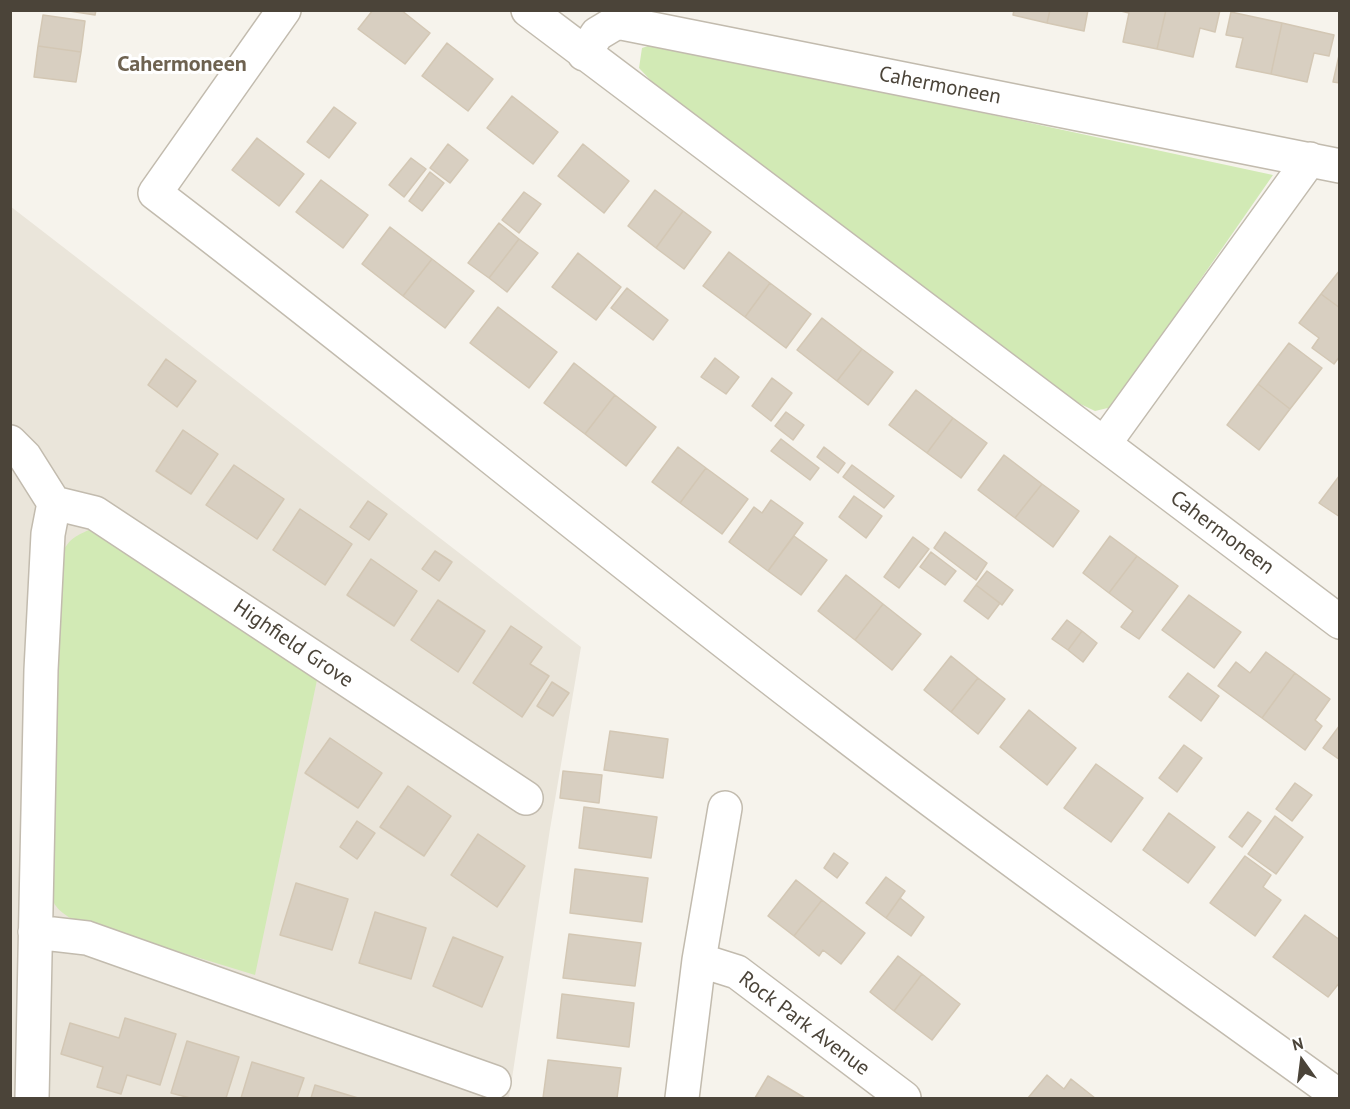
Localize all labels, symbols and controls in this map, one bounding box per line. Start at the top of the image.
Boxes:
district label: Cahermoneen [117,52,247,78]
street label: Cahermoneen [877,62,1003,110]
street label: Cahermoneen [1165,486,1279,580]
street label: Highfield Grove [228,595,358,693]
street label: Rock Park Avenue [733,966,875,1082]
north arrow [1272,1031,1332,1091]
text: N [1290,1033,1305,1055]

